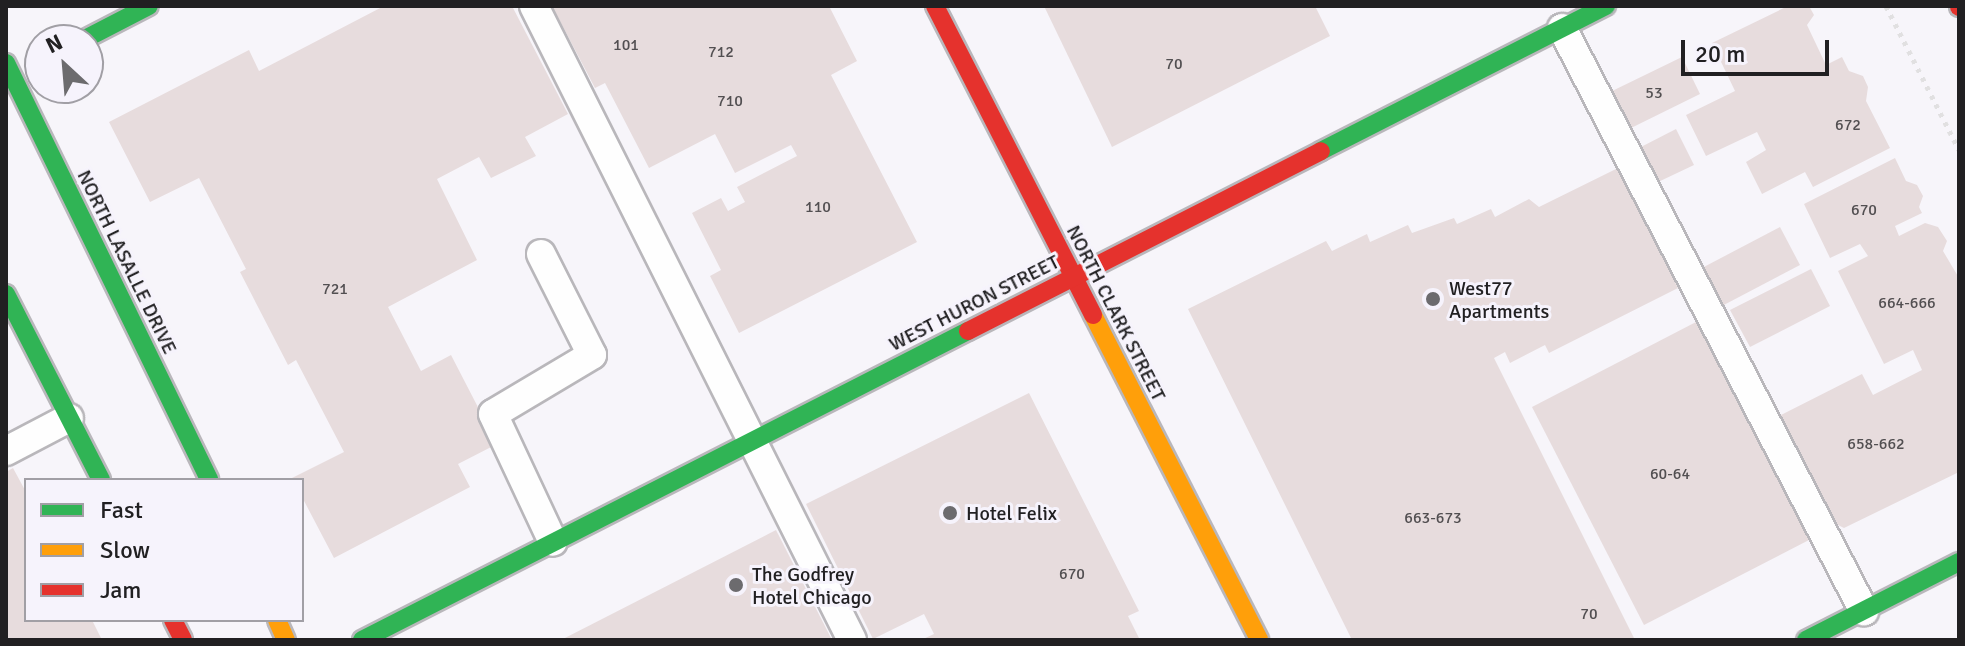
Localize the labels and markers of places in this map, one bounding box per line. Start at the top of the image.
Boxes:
place label: West77 Apartments [1449,276,1549,323]
marker: West77 Apartments [1424,290,1442,308]
place label: Hotel Felix [966,501,1057,525]
marker: Hotel Felix [941,504,959,522]
place label: The Godfrey Hotel Chicago [752,562,872,609]
marker: The Godfrey Hotel Chicago [727,576,745,594]

